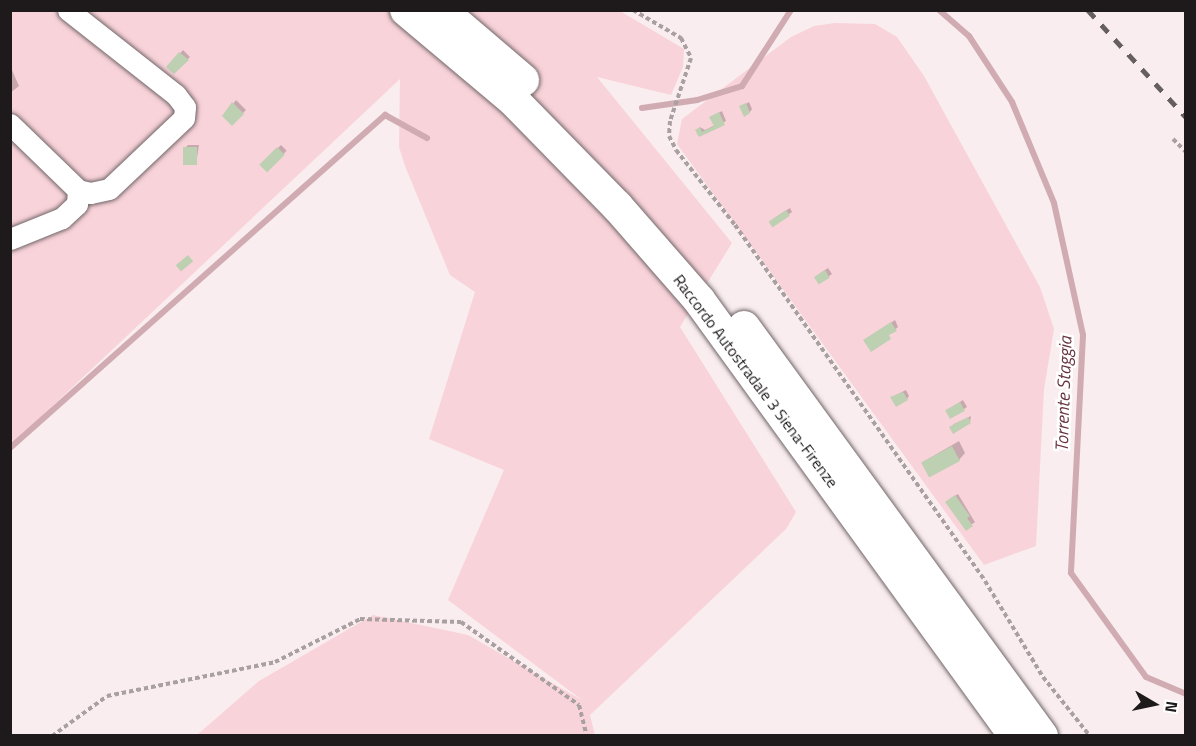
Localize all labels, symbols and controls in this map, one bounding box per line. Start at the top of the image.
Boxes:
street label: Raccordo Autostradale 3 Siena-Firenze [670,271,842,491]
water label: Torrente Staggia [1051,336,1077,452]
north arrow [1124,674,1184,734]
text: N [1159,699,1184,714]

